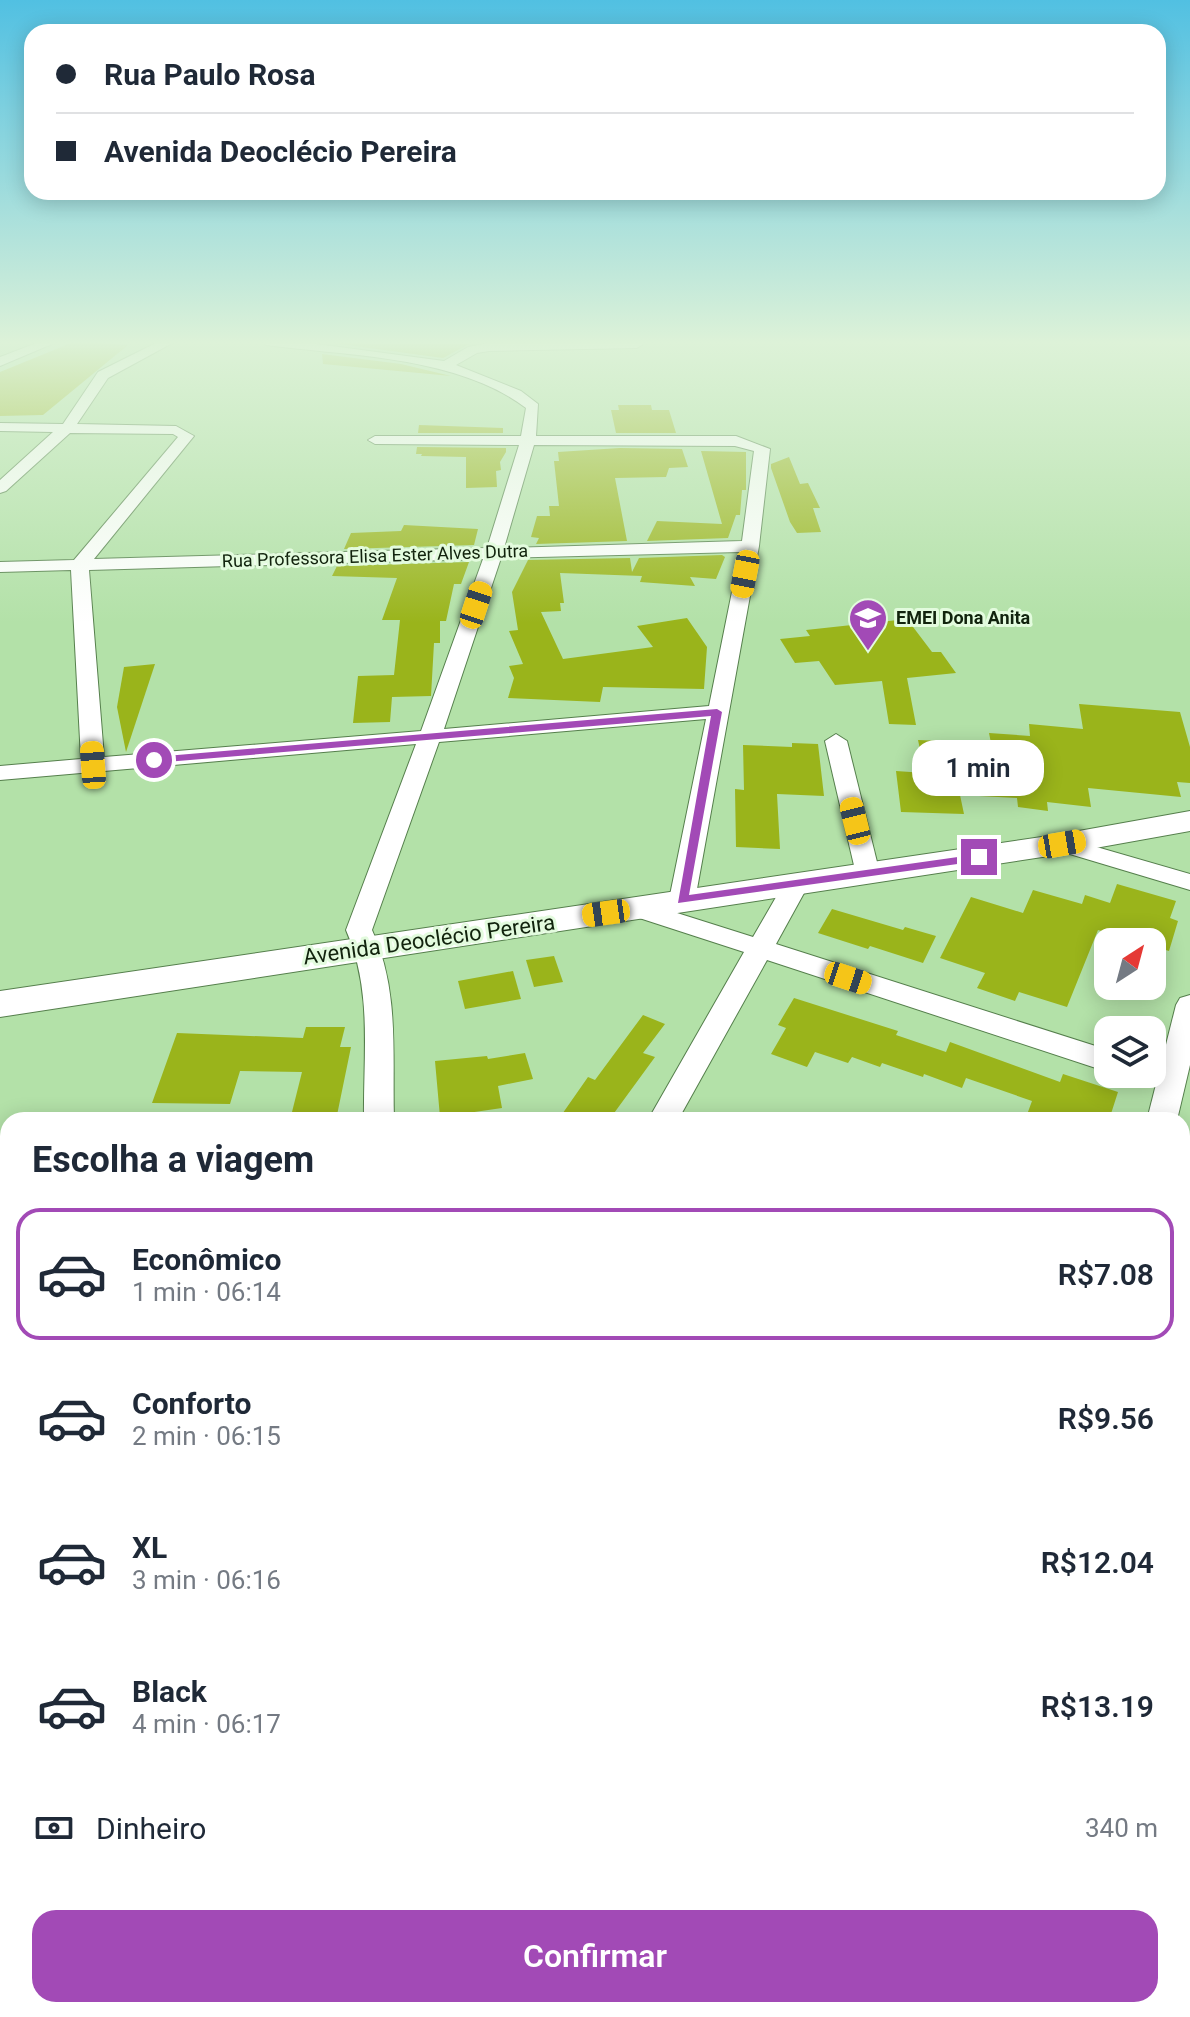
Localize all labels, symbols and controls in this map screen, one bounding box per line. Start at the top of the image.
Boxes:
text: Rua Paulo Rosa [104,57,316,92]
text: Avenida Deoclécio Pereira [104,134,457,169]
street label: Rua Professora Elisa Ester Alves Dutra [221,540,529,571]
car [729,548,761,600]
car [457,578,495,632]
school or university icon: EMEI Dona Anita [847,597,889,652]
place label: EMEI Dona Anita [896,607,1031,628]
car [79,740,107,790]
callout: 1 min [913,741,1045,797]
route start [136,742,172,778]
text: 1 min [945,753,1011,783]
car [838,795,872,847]
car [1036,828,1088,860]
route end [961,839,997,875]
car [581,898,631,928]
street label: Avenida Deoclécio Pereira [302,909,557,970]
north arrow [1094,928,1166,1000]
map controls [1094,928,1166,1088]
car [821,959,875,997]
button: layers [1094,1016,1166,1088]
text: Escolha a viagem [32,1139,314,1181]
icon: car [36,1238,108,1310]
text: Econômico [132,1242,281,1277]
text: R$7.08 [1058,1257,1154,1292]
text: 1 min · 06:14 [132,1277,281,1307]
icon: car [36,1382,108,1454]
text: Conforto [132,1386,251,1421]
text: R$9.56 [1058,1401,1154,1436]
text: 2 min · 06:15 [132,1421,281,1451]
icon: car [36,1526,108,1598]
text: XL [132,1530,167,1565]
text: R$12.04 [1041,1545,1154,1580]
text: 3 min · 06:16 [132,1565,281,1595]
icon: car [36,1670,108,1742]
text: Black [132,1674,207,1709]
text: R$13.19 [1041,1689,1154,1724]
text: 4 min · 06:17 [132,1709,281,1739]
icon: cash [32,1806,76,1850]
text: Dinheiro [96,1811,206,1846]
text: 340 m [1085,1813,1158,1843]
button: Confirmar [32,1910,1158,2002]

